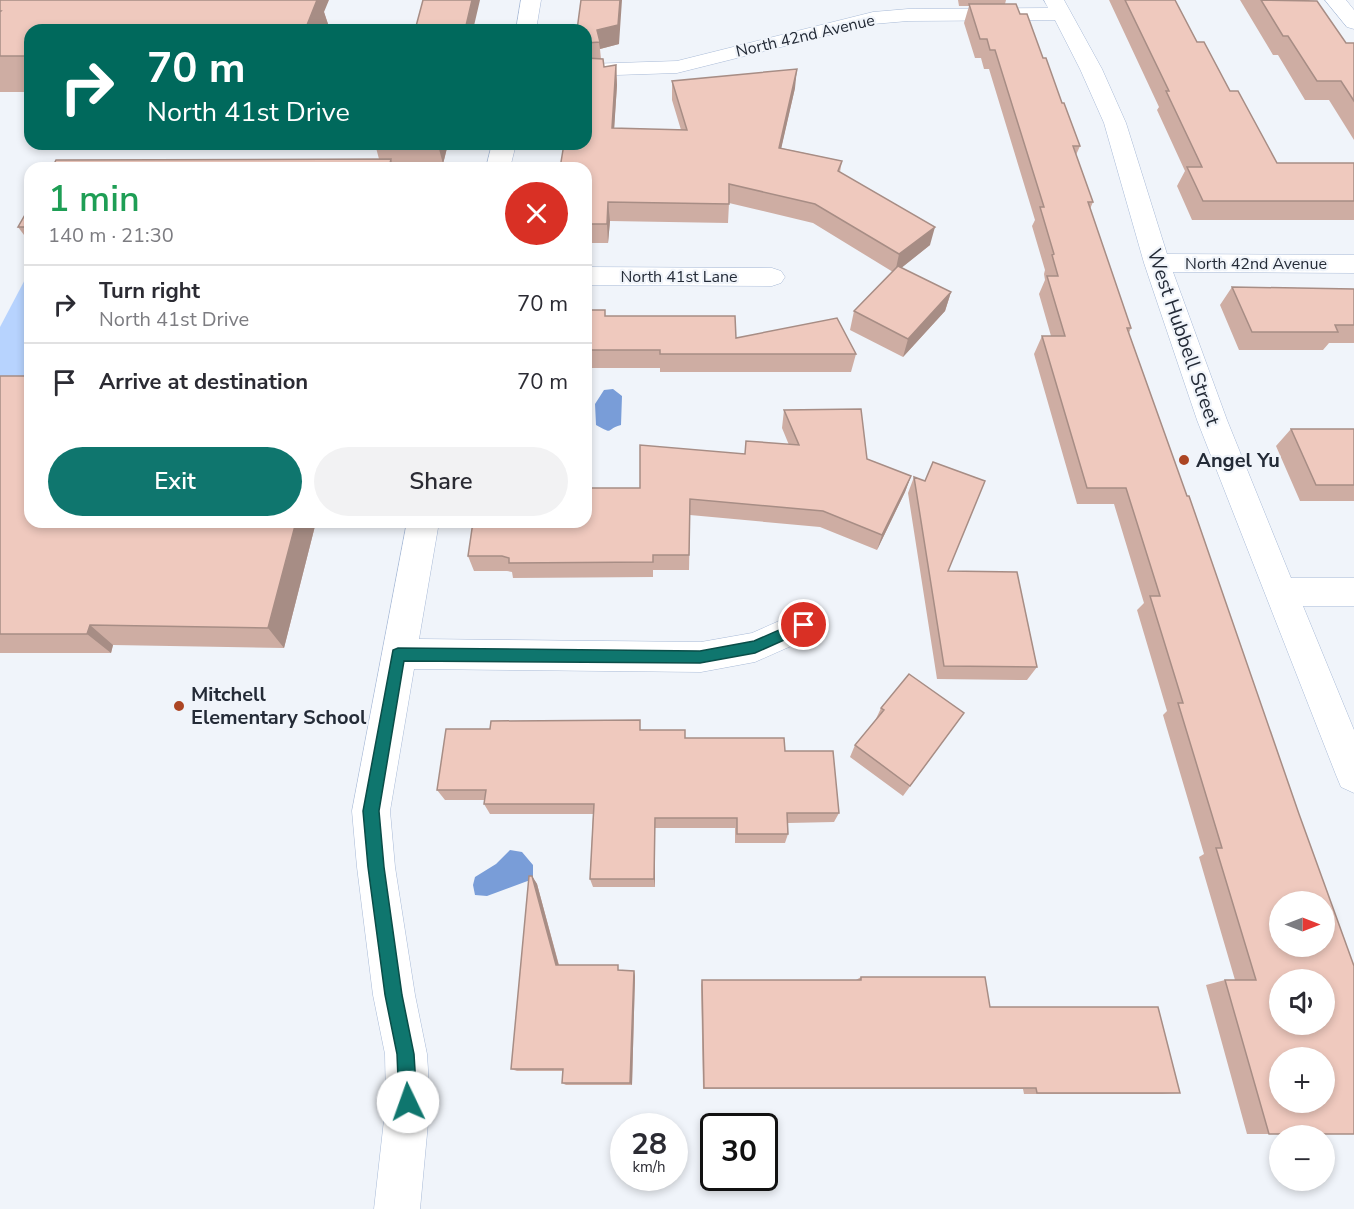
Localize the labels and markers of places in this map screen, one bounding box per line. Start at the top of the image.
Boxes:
place label: Angel Yu [1196,447,1280,474]
marker: Angel Yu [1177,453,1191,467]
pin [778,599,829,650]
place label: Mitchell Elementary School [191,681,367,731]
marker: Mitchell Elementary School [172,699,186,713]

